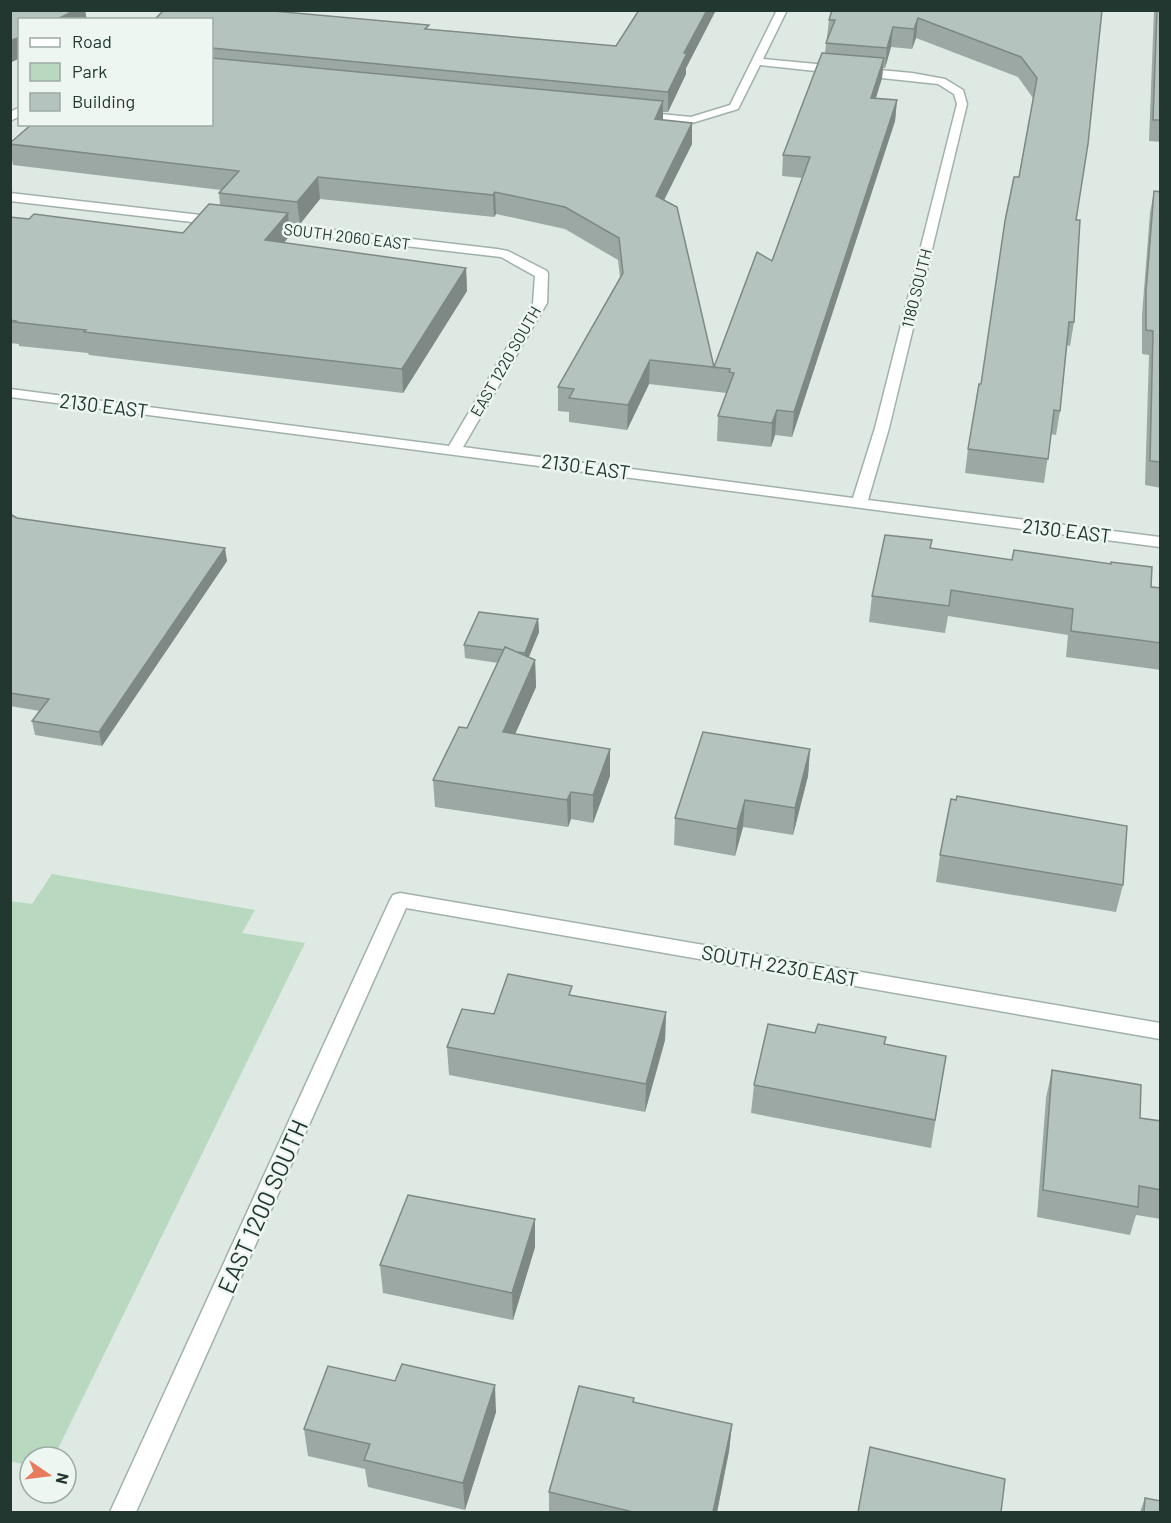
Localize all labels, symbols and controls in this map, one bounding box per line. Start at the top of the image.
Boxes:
legend [18,18,213,126]
text: Road [72,30,112,52]
text: Park [72,60,107,82]
text: Building [72,90,135,112]
street label: SOUTH 2060 EAST [283,219,411,253]
street label: 1180 SOUTH [897,246,935,330]
street label: EAST 1220 SOUTH [466,302,544,420]
street label: 2130 EAST [58,388,150,422]
street label: 2130 EAST [540,448,632,484]
street label: 2130 EAST [1021,513,1113,547]
street label: SOUTH 2230 EAST [700,939,860,991]
street label: EAST 1200 SOUTH [211,1115,313,1297]
north arrow [18,1445,78,1505]
text: N [53,1471,74,1486]

